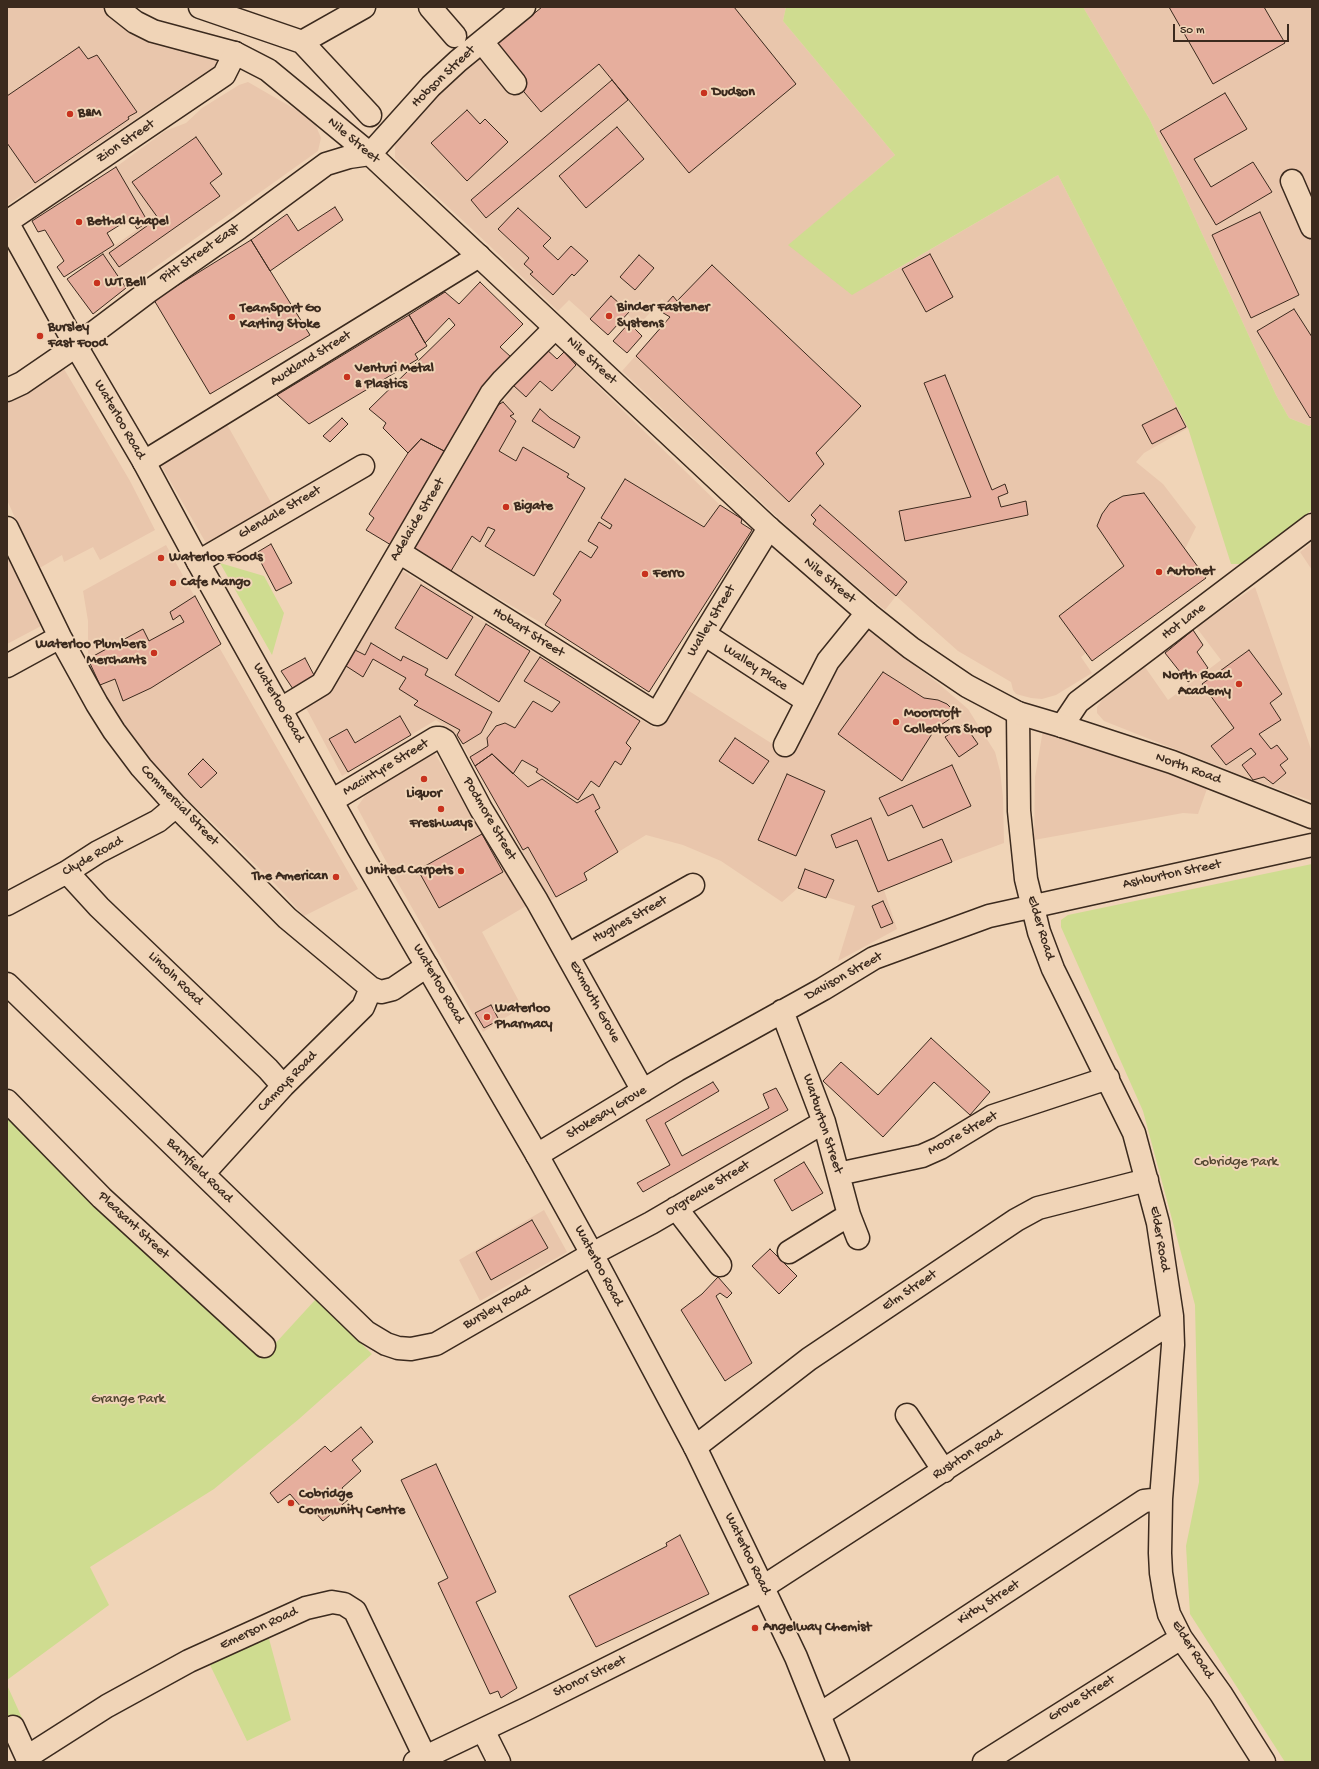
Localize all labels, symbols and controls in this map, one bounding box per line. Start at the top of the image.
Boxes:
scale bar [1175,16,1291,42]
text: 50 m [1180,24,1205,38]
street label: Hobson Street [409,42,479,112]
place label: Dudson [712,85,755,101]
marker: Dudson [699,88,709,98]
place label: B&M [78,106,101,122]
marker: B&M [65,109,75,119]
street label: Nile Street [323,114,383,168]
street label: Zion Street [94,116,158,168]
place label: Bethal Chapel [87,214,169,230]
marker: Bethal Chapel [74,217,84,227]
street label: Pitt Street East [157,220,243,288]
place label: WT Bell [105,275,146,291]
marker: WT Bell [92,278,102,288]
place label: Binder Fastener Systems [617,300,709,332]
place label: TeamSport Go Karting Stoke [240,301,321,334]
marker: Binder Fastener Systems [604,311,614,321]
marker: TeamSport Go Karting Stoke [227,312,237,322]
place label: Bursley Fast Food [48,320,107,352]
street label: Auckland Street [267,327,355,391]
marker: Bursley Fast Food [35,331,45,341]
street label: Nile Street [562,333,620,389]
place label: Venturi Metal & Plastics [355,361,434,394]
marker: Venturi Metal & Plastics [342,372,352,382]
street label: Waterloo Road [89,377,149,463]
street label: Adelaide Street [387,476,449,564]
street label: Glendale Street [236,483,324,543]
place label: Bigate [514,499,553,515]
marker: Bigate [501,502,511,512]
place label: Waterloo Foods [169,550,263,566]
marker: Waterloo Foods [156,553,166,563]
street label: Nile Street [799,554,859,608]
place label: Autonet [1167,564,1214,580]
place label: Ferro [653,566,685,582]
marker: Autonet [1154,567,1164,577]
marker: Ferro [640,569,650,579]
place label: Cafe Mango [181,575,251,591]
marker: Cafe Mango [168,578,178,588]
street label: Walley Street [684,582,740,660]
street label: Hot Lane [1159,600,1209,644]
street label: Hobart Street [489,604,567,662]
place label: Waterloo Plumbers Merchants [35,637,146,670]
street label: Walley Place [719,641,791,695]
marker: Waterloo Plumbers Merchants [149,648,159,658]
street label: Waterloo Road [248,660,308,746]
place label: North Road Academy [1163,668,1231,700]
marker: North Road Academy [1234,679,1244,689]
place label: Moorcroft Collectors Shop [904,706,992,738]
marker: Moorcroft Collectors Shop [891,717,901,727]
street label: Macintyre Street [340,736,432,800]
street label: North Road [1153,749,1223,789]
street label: Commercial Street [136,762,222,850]
marker: Liquor [419,774,429,784]
street label: Podmore Street [458,774,520,864]
place label: Liquor [406,786,442,802]
marker: Freshways [436,804,446,814]
place label: Freshways [410,816,472,832]
street label: Clyde Road [60,833,126,881]
street label: Ashburton Street [1121,856,1223,894]
place label: United Carpets [365,863,453,879]
marker: United Carpets [456,866,466,876]
place label: The American [252,869,328,885]
marker: The American [331,872,341,882]
street label: Hughes Street [590,893,670,947]
street label: Elder Road [1022,894,1058,962]
street label: Waterloo Road [408,941,468,1027]
street label: Lincoln Road [144,948,206,1010]
street label: Davison Street [802,949,886,1005]
street label: Exmouth Grove [565,958,623,1046]
place label: Waterloo Pharmacy [495,1001,552,1034]
marker: Waterloo Pharmacy [482,1012,492,1022]
street label: Camoys Road [255,1048,321,1116]
street label: Warburton Street [798,1072,846,1176]
street label: Stokesay Grove [564,1082,650,1144]
street label: Moore Street [925,1108,1001,1160]
street label: Barnfield Road [162,1135,236,1207]
park label: Cobridge Park [1194,1155,1278,1171]
street label: Orgreave Street [663,1157,753,1221]
street label: Pleasant Street [94,1189,172,1263]
street label: Elder Road [1145,1205,1173,1273]
street label: Waterloo Road [570,1223,626,1309]
street label: Elm Street [879,1267,941,1315]
street label: Bursley Road [460,1282,534,1334]
park label: Grange Park [91,1392,165,1408]
street label: Rushton Road [930,1426,1006,1484]
place label: Cobridge Community Centre [299,1487,405,1520]
marker: Cobridge Community Centre [286,1498,296,1508]
street label: Waterloo Road [720,1510,774,1598]
street label: Kirby Street [955,1577,1023,1629]
street label: Emerson Road [217,1604,301,1654]
street label: Elder Road [1167,1618,1217,1682]
place label: Angelway Chemist [763,1620,871,1636]
marker: Angelway Chemist [750,1623,760,1633]
street label: Stonor Street [551,1652,629,1702]
street label: Grove Street [1046,1672,1118,1726]

